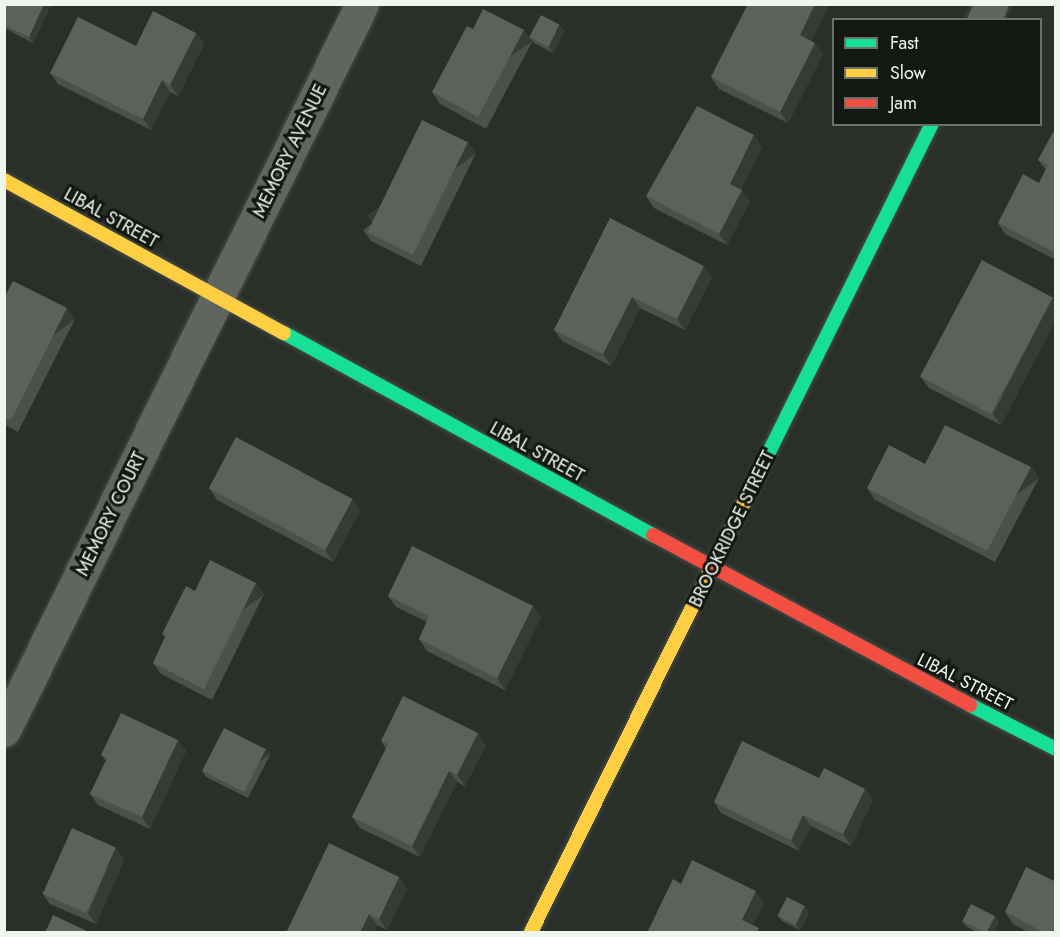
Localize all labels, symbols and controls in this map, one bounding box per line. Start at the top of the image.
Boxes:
legend [832,18,1042,126]
text: Fast [890,30,919,56]
text: Slow [890,60,926,86]
street label: MEMORY AVENUE [248,81,332,221]
text: Jam [890,90,917,116]
street label: LIBAL STREET [60,183,162,253]
street label: LIBAL STREET [486,417,588,487]
street label: BROOKRIDGE STREET [685,447,779,611]
street label: MEMORY COURT [72,449,150,579]
street label: LIBAL STREET [914,649,1016,715]

